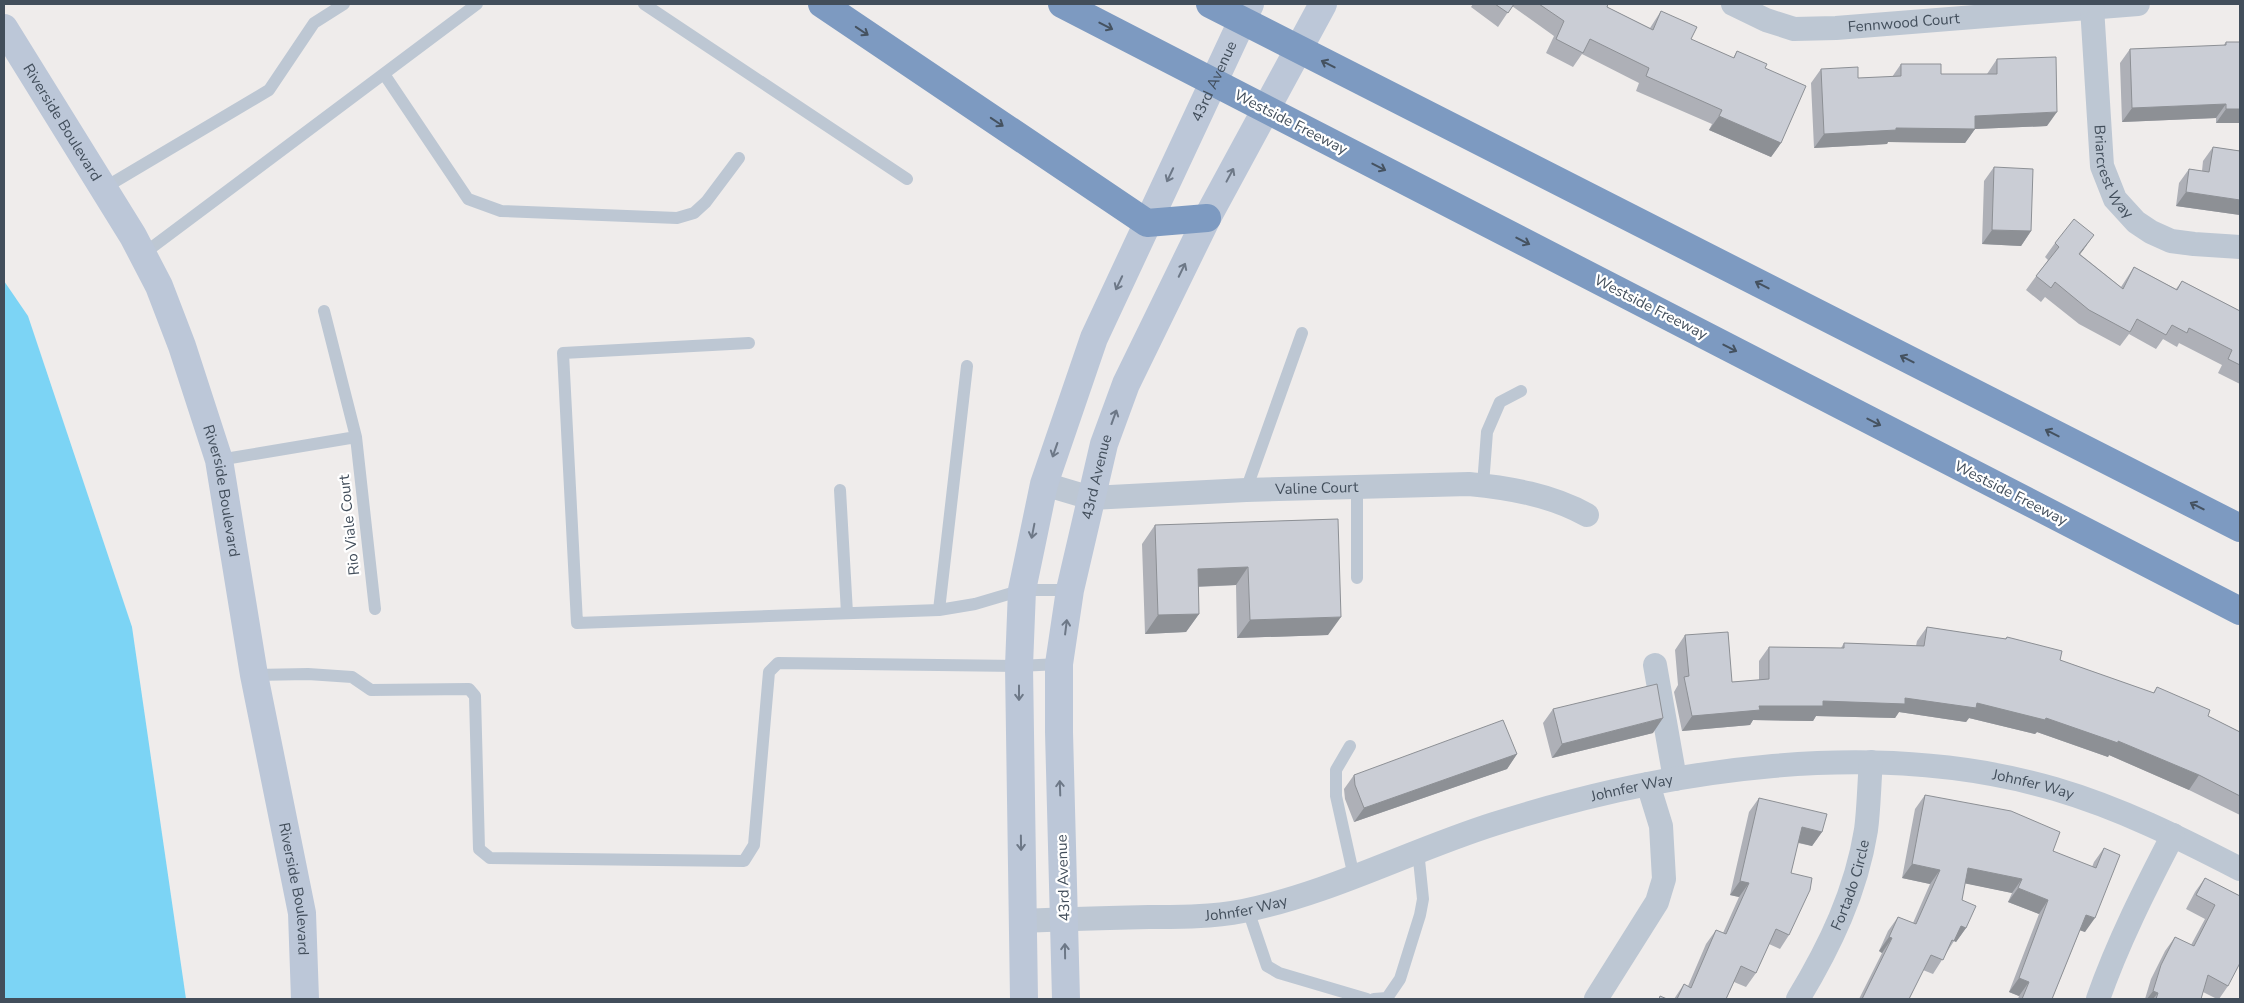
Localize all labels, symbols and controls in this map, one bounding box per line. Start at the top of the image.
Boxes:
street label: Fennwood Court [1847,8,1961,37]
one-way arrow [1098,21,1113,31]
one-way arrow [855,26,869,36]
street label: 43rd Avenue [1186,38,1241,125]
one-way arrow [1321,59,1336,68]
street label: Riverside Boulevard [19,60,106,185]
street label: Westside Freeway [1231,85,1351,159]
one-way arrow [990,117,1004,127]
street label: Briarcrest Way [2089,124,2138,223]
one-way arrow [1371,163,1386,172]
one-way arrow [1164,167,1174,182]
one-way arrow [1225,167,1235,182]
one-way arrow [1516,236,1531,246]
one-way arrow [1177,262,1187,277]
street label: Westside Freeway [1591,270,1711,344]
one-way arrow [1114,275,1124,290]
one-way arrow [1755,280,1770,290]
one-way arrow [1722,344,1737,353]
one-way arrow [1900,354,1915,363]
one-way arrow [1110,410,1119,425]
one-way arrow [1867,417,1882,427]
street label: Riverside Boulevard [198,422,245,558]
one-way arrow [2045,428,2060,437]
street label: 43rd Avenue [1077,431,1117,522]
one-way arrow [1050,442,1060,458]
street label: Westside Freeway [1951,456,2071,530]
street label: Rio Viale Court [334,473,364,576]
street label: Valine Court [1274,477,1359,499]
one-way arrow [2190,501,2205,510]
one-way arrow [1028,523,1038,539]
one-way arrow [1061,619,1071,635]
one-way arrow [1014,684,1024,700]
street label: Johnfer Way [1990,764,2077,804]
street label: Johnfer Way [1588,769,1675,807]
one-way arrow [1056,780,1065,796]
street label: Riverside Boulevard [274,821,313,956]
street label: 43rd Avenue [1051,834,1075,922]
one-way arrow [1016,835,1026,851]
street label: Fortado Circle [1826,838,1874,934]
street label: Johnfer Way [1203,890,1290,926]
one-way arrow [1060,943,1069,959]

